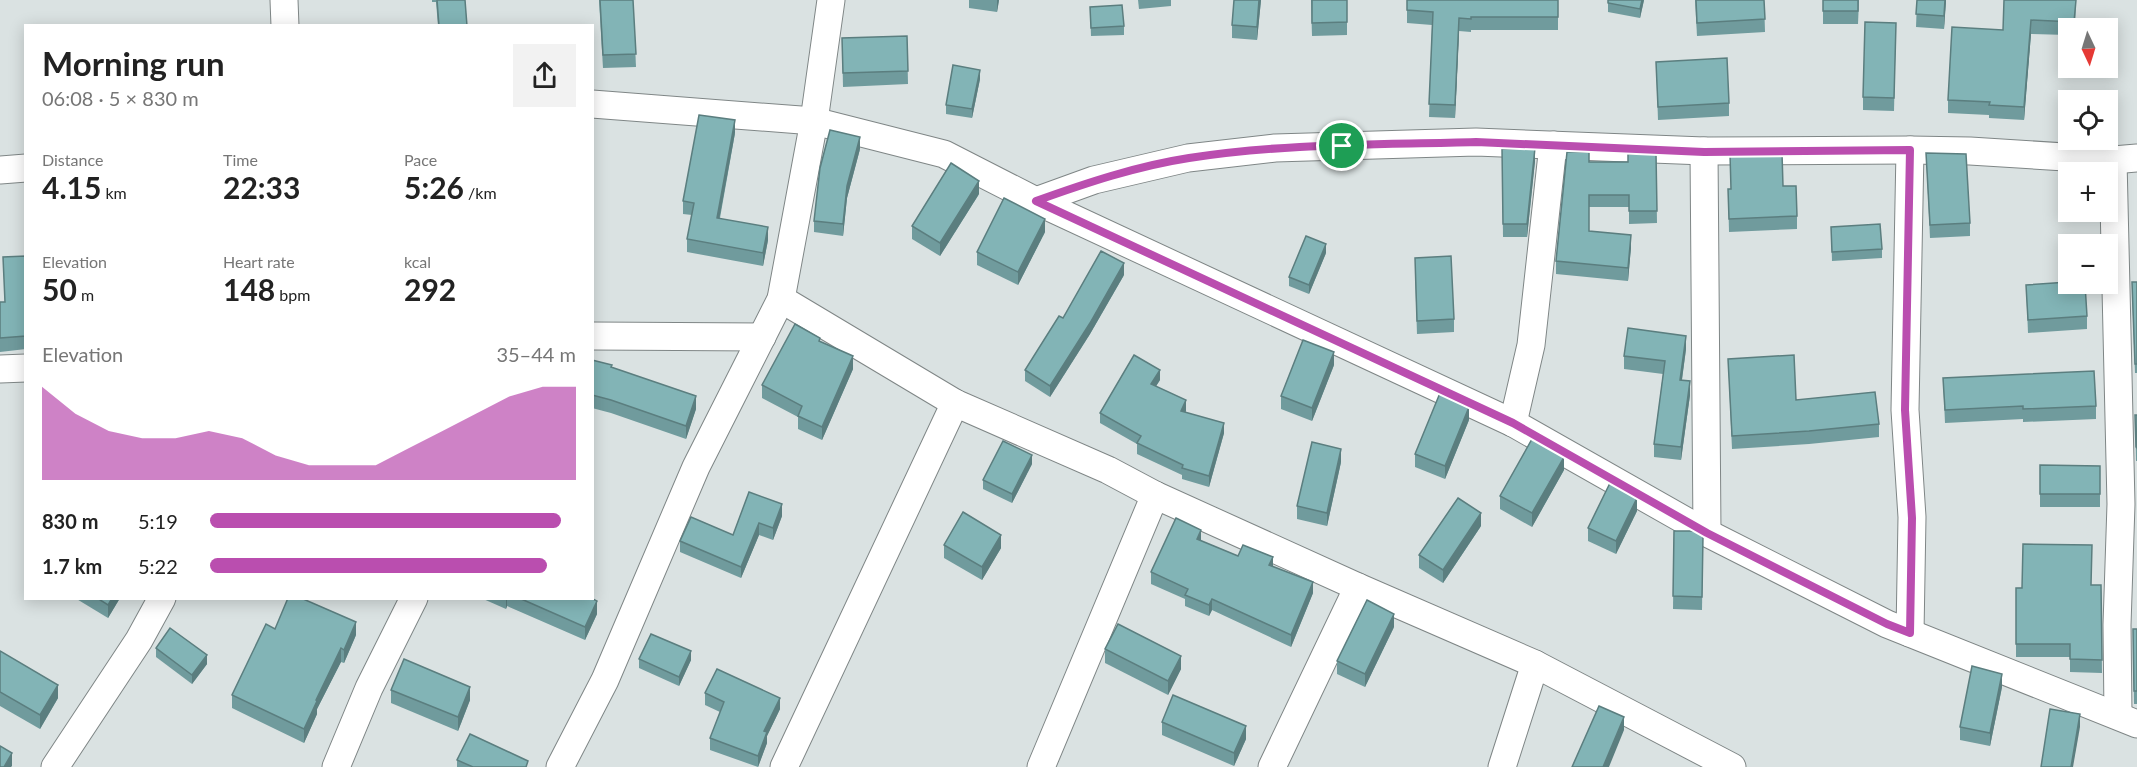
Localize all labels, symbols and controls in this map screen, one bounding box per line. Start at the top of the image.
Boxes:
north arrow [2058,18,2118,78]
map controls [2058,18,2118,294]
text: Morning run [42,43,225,83]
button: share [513,44,576,107]
text: 06:08 · 5 × 830 m [42,86,199,110]
button: locate [2058,90,2118,150]
pin [1316,120,1367,171]
icon: arrive [1325,129,1358,162]
text: Distance [42,150,103,169]
text: Time [223,150,258,169]
text: Pace [404,150,437,169]
button: + [2058,162,2118,222]
text: 4.15 [42,169,101,205]
text: 22:33 [223,169,300,205]
text: 5:26 [404,169,464,205]
text: km [101,183,127,202]
text: /km [464,183,497,202]
button: − [2058,234,2118,294]
text: Elevation [42,252,107,271]
text: Heart rate [223,252,295,271]
text: kcal [404,252,431,271]
text: 50 [42,271,77,307]
text: 148 [223,271,275,307]
text: 292 [404,271,456,307]
text: m [77,285,94,304]
text: bpm [275,285,310,304]
text: Elevation [42,342,123,366]
text: 35–44 m [496,342,576,366]
text: 830 m [42,509,98,533]
text: 5:19 [138,509,178,533]
text: 1.7 km [42,554,102,578]
text: 5:22 [138,554,178,578]

